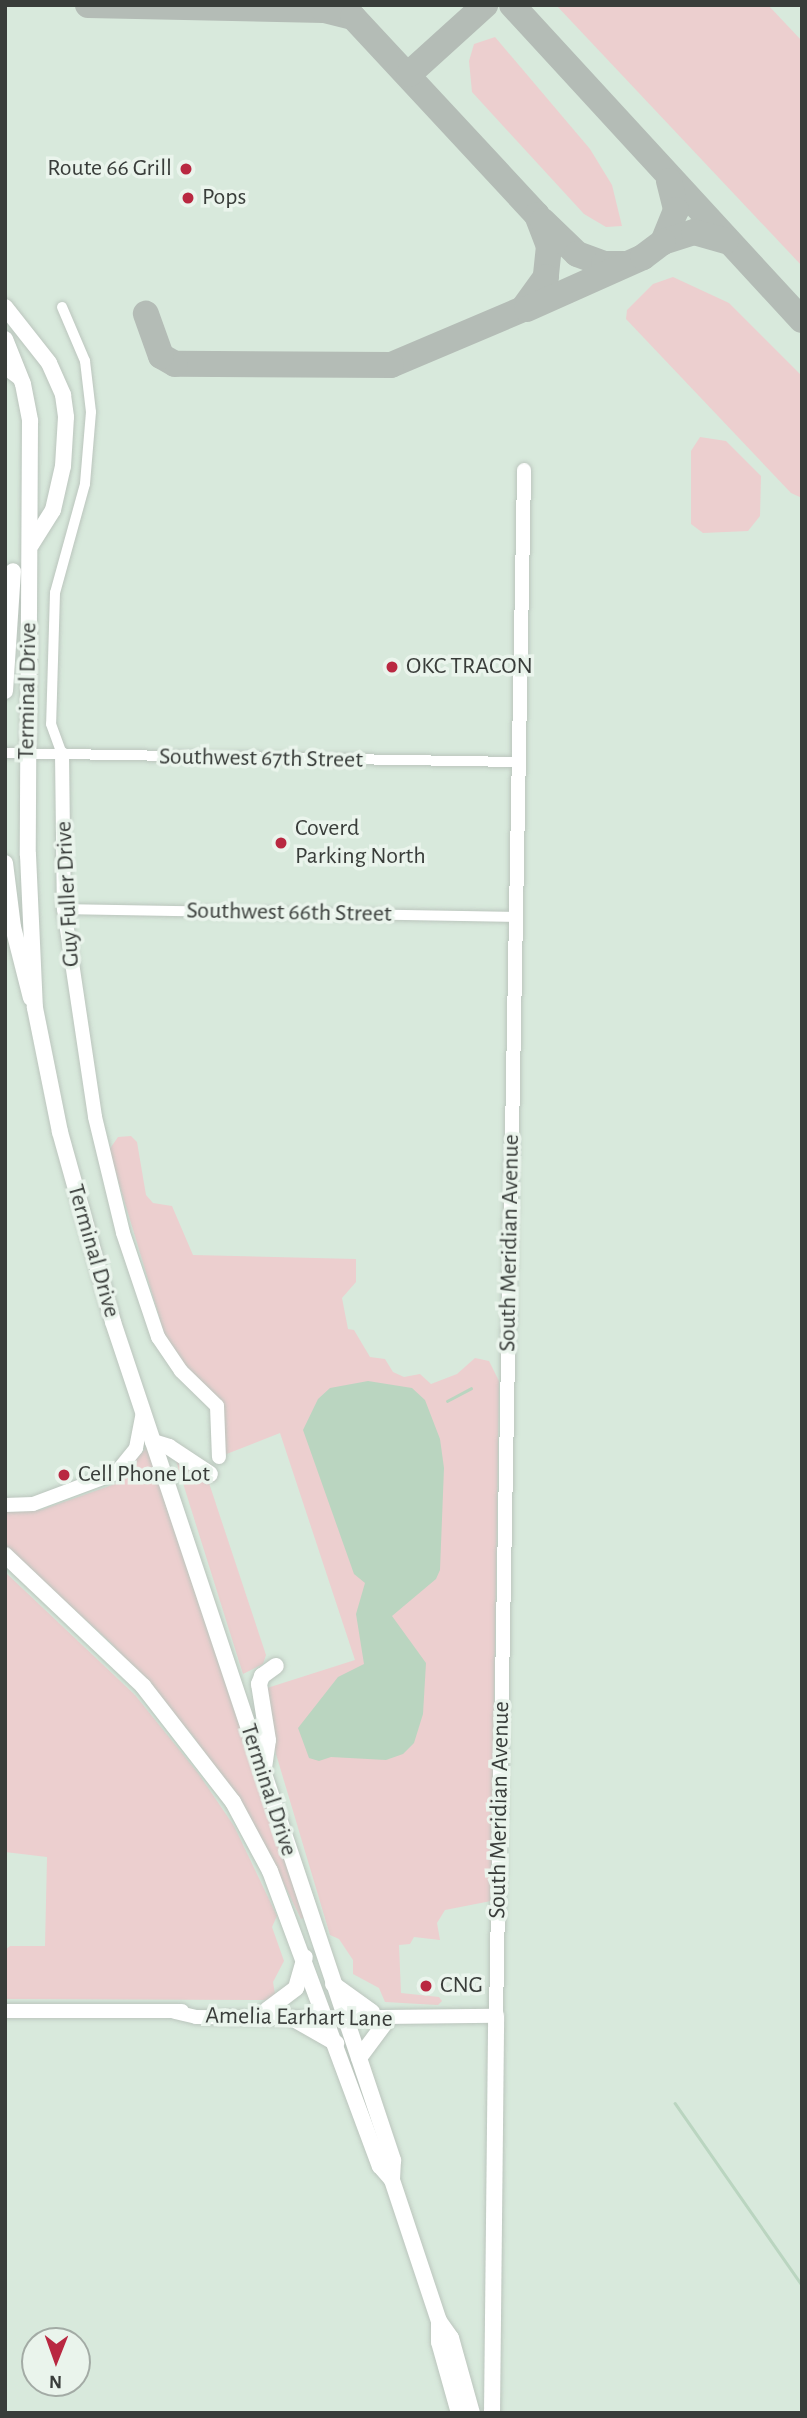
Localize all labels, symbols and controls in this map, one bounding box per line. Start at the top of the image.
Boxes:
place label: Route 66 Grill [47,155,172,183]
marker: Route 66 Grill [178,161,194,177]
place label: Pops [202,184,246,212]
marker: Pops [180,190,196,206]
street label: Terminal Drive [12,622,44,760]
place label: OKC TRACON [406,653,533,681]
marker: OKC TRACON [384,659,400,675]
street label: Southwest 67th Street [159,743,363,775]
place label: Coverd Parking North [295,815,426,871]
street label: Guy Fuller Drive [50,820,86,968]
marker: Coverd Parking North [273,835,289,851]
street label: Southwest 66th Street [186,897,392,929]
street label: South Meridian Avenue [494,1134,526,1352]
street label: Terminal Drive [60,1181,126,1321]
place label: Cell Phone Lot [78,1461,210,1489]
marker: Cell Phone Lot [56,1467,72,1483]
street label: South Meridian Avenue [484,1701,516,1919]
street label: Terminal Drive [233,1720,303,1860]
place label: CNG [440,1972,483,2000]
marker: CNG [418,1978,434,1994]
street label: Amelia Earhart Lane [205,2002,393,2034]
north arrow [21,2327,91,2397]
text: N [49,2372,62,2391]

